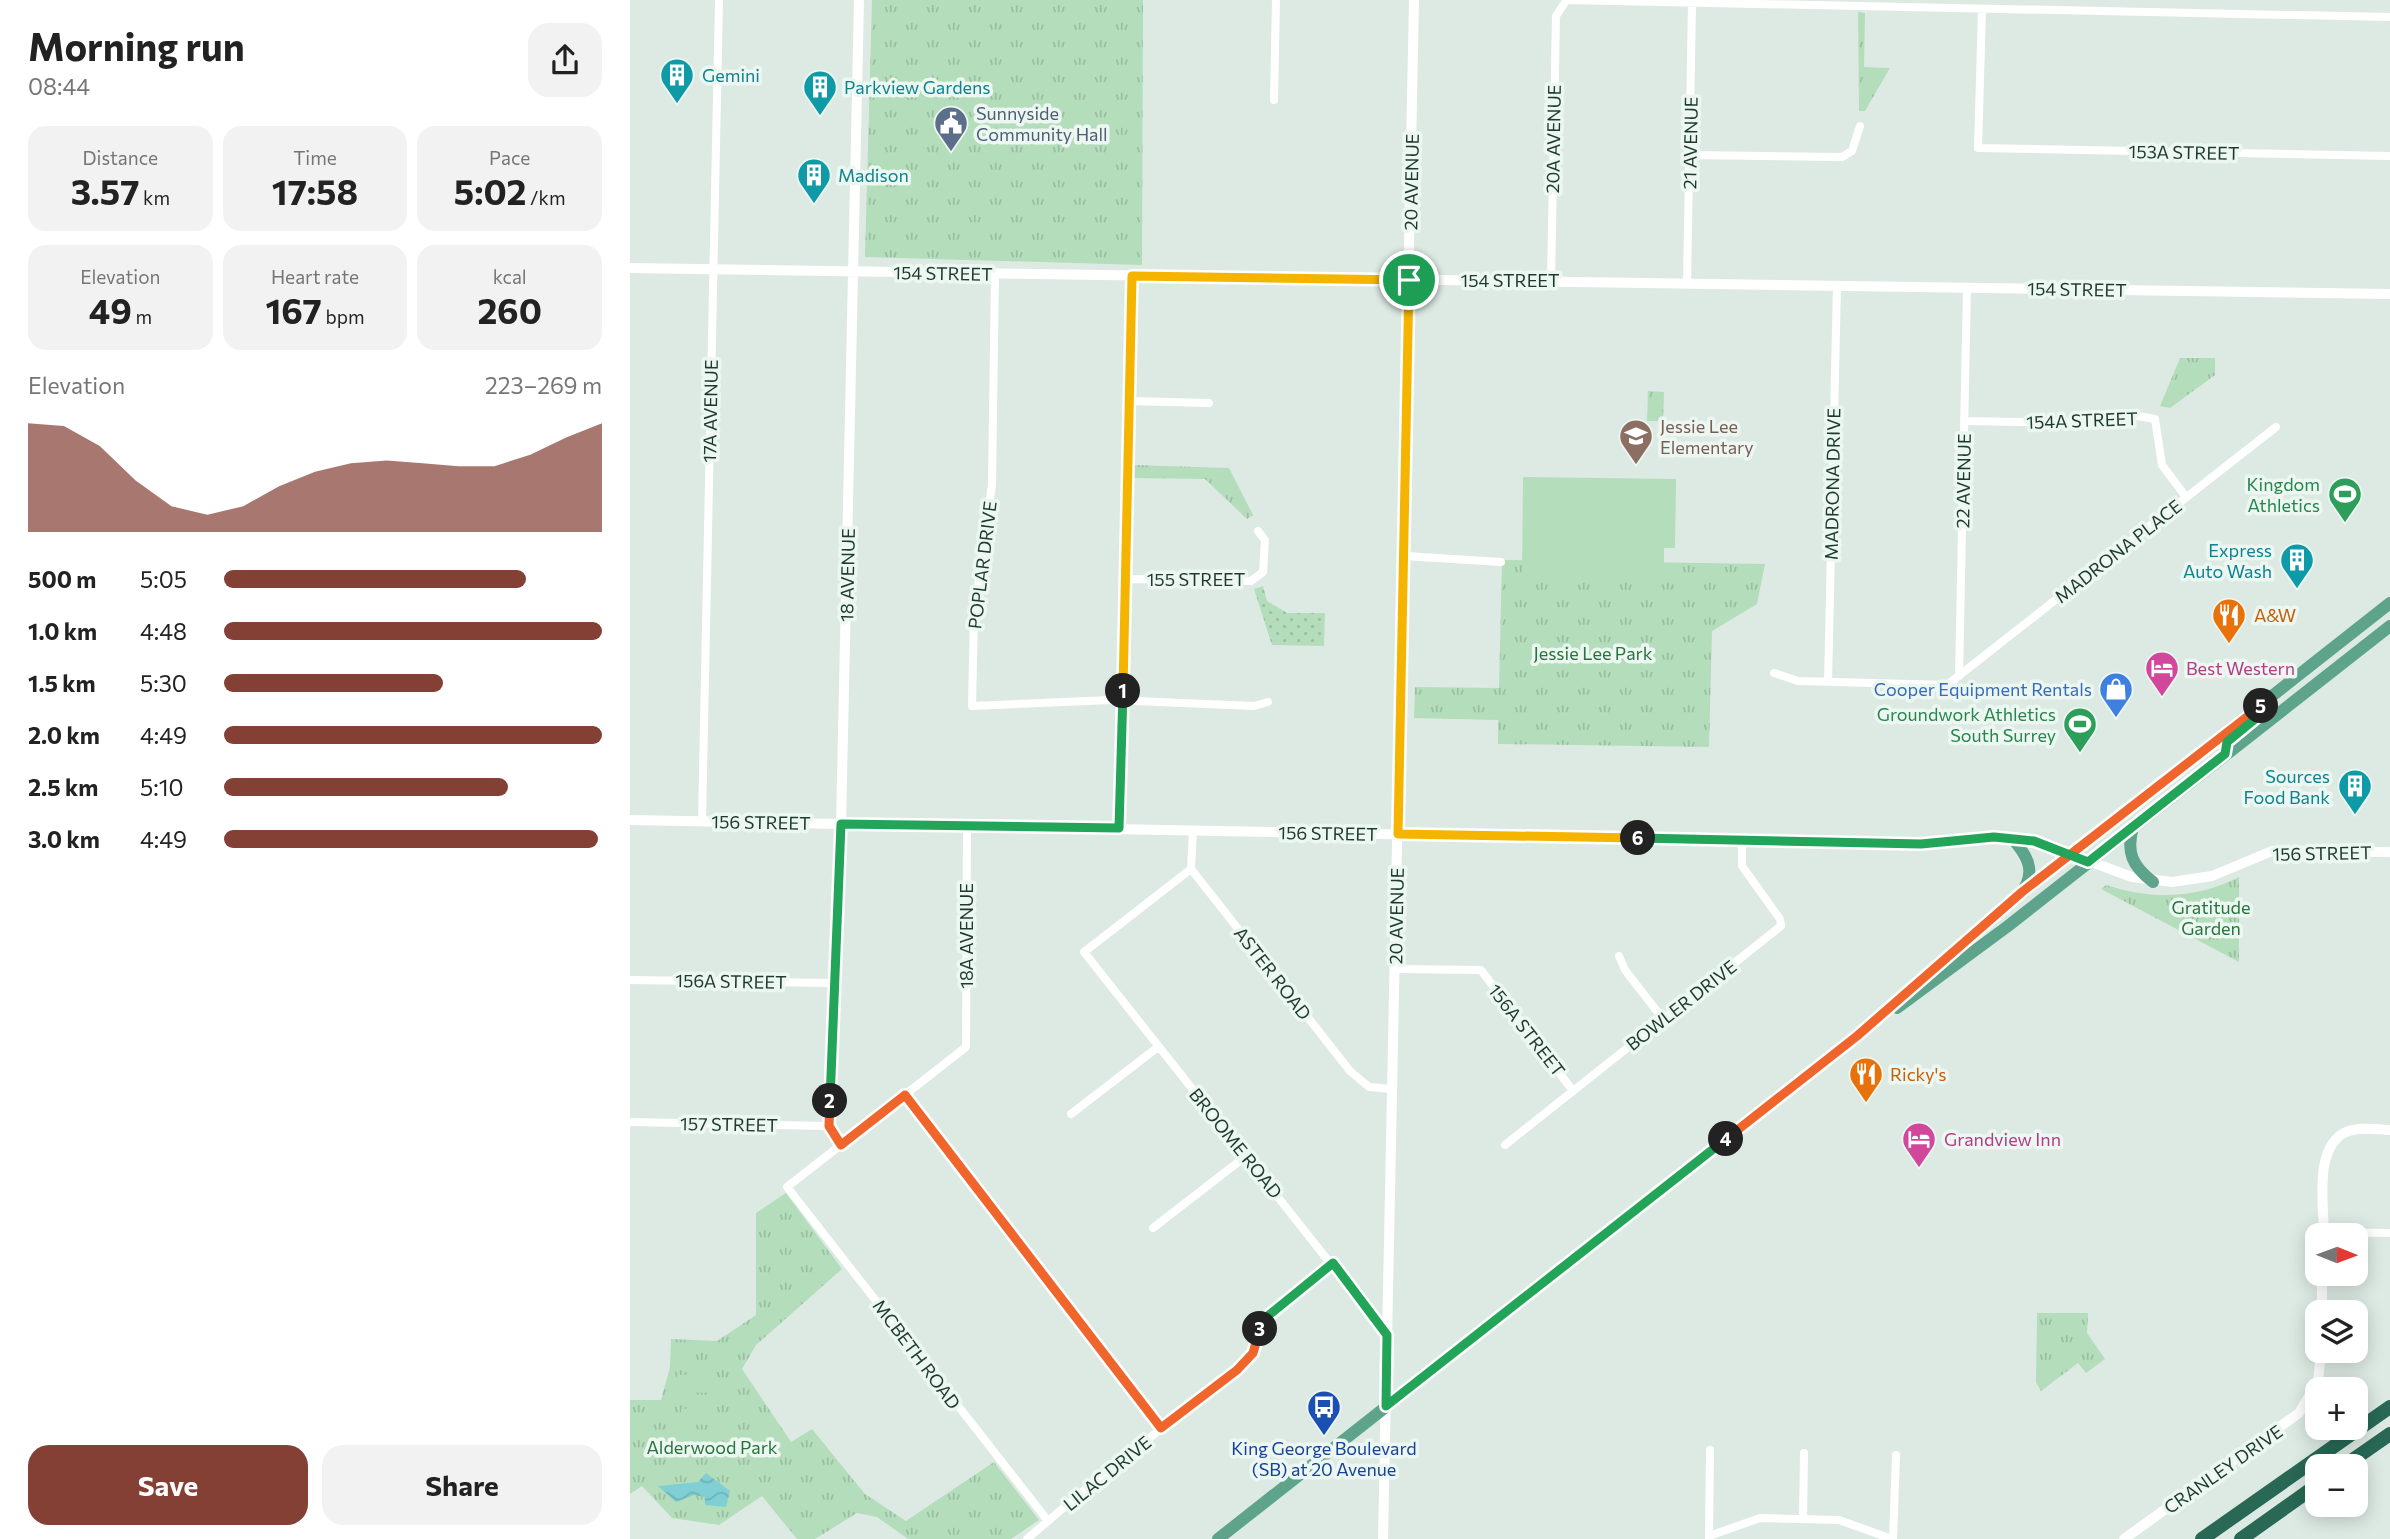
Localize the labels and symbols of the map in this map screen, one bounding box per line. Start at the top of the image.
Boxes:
building icon: Gemini [658,56,696,105]
place label: Gemini [702,64,760,86]
building icon: Parkview Gardens [801,68,839,117]
place label: Parkview Gardens [844,76,991,98]
street label: 20A AVENUE [1541,84,1565,194]
street label: 21 AVENUE [1678,96,1702,190]
place label: Sunnyside Community Hall [976,102,1108,145]
public building icon: Sunnyside Community Hall [932,104,970,153]
street label: 20 AVENUE [1399,133,1423,231]
street label: 153A STREET [2129,140,2239,164]
building icon: Madison [795,156,833,205]
place label: Madison [838,164,909,186]
pin [1379,250,1439,310]
street label: 154 STREET [893,261,993,285]
street label: 154 STREET [1460,269,1560,291]
street label: 154 STREET [2027,277,2127,301]
street label: 17A AVENUE [698,359,722,463]
street label: 154A STREET [2026,407,2138,433]
street label: MADRONA DRIVE [1820,408,1844,560]
place label: Jessie Lee Elementary [1660,415,1754,458]
school or university icon: Jessie Lee Elementary [1617,417,1655,466]
street label: 22 AVENUE [1951,433,1975,529]
place label: Kingdom Athletics [2247,473,2320,516]
sports icon: Kingdom Athletics [2326,475,2364,524]
street label: MADRONA PLACE [2050,495,2186,607]
street label: POPLAR DRIVE [963,500,1001,630]
street label: 18 AVENUE [835,528,859,622]
place label: Express Auto Wash [2183,539,2272,582]
building icon: Express Auto Wash [2278,541,2316,590]
street label: 155 STREET [1147,568,1245,590]
restaurant icon: A&W [2210,596,2248,645]
place label: A&W [2254,604,2296,626]
park label: Jessie Lee Park [1533,642,1653,664]
hotel icon: Best Western [2143,649,2181,698]
place label: Best Western [2186,657,2295,679]
shop icon: Cooper Equipment Rentals [2097,670,2135,719]
pin: 1 [1106,674,1140,708]
place label: Cooper Equipment Rentals [1874,678,2092,700]
pin: 5 [2244,688,2278,724]
place label: Groundwork Athletics South Surrey [1877,703,2056,746]
sports icon: Groundwork Athletics South Surrey [2061,705,2099,754]
place label: Sources Food Bank [2244,765,2330,808]
building icon: Sources Food Bank [2336,767,2374,816]
street label: 156 STREET [711,810,811,834]
pin: 6 [1620,820,1656,856]
street label: 156 STREET [1278,821,1378,845]
street label: 156 STREET [2272,841,2372,865]
street label: 20 AVENUE [1384,867,1408,965]
street label: 18A AVENUE [955,883,977,989]
park label: Gratitude Garden [2172,896,2250,939]
street label: ASTER ROAD [1230,922,1316,1024]
street label: BOWLER DRIVE [1621,955,1741,1055]
street label: 156A STREET [675,969,787,993]
street label: 156A STREET [1484,979,1570,1081]
restaurant icon: Ricky's [1847,1055,1885,1104]
place label: Ricky's [1890,1063,1947,1085]
street label: BROOME ROAD [1185,1083,1287,1203]
pin: 2 [812,1084,848,1118]
street label: 157 STREET [680,1112,778,1136]
hotel icon: Grandview Inn [1900,1120,1938,1169]
pin: 4 [1708,1122,1744,1156]
place label: Grandview Inn [1944,1128,2061,1150]
north arrow [2305,1223,2368,1286]
street label: MCBETH ROAD [869,1295,965,1413]
pin: 3 [1242,1312,1278,1346]
bus stop icon: King George Boulevard (SB) at 20 Avenue [1305,1388,1343,1437]
street label: CRANLEY DRIVE [2159,1420,2287,1518]
street label: LILAC DRIVE [1059,1431,1155,1515]
park label: Alderwood Park [646,1436,778,1458]
place label: King George Boulevard (SB) at 20 Avenue [1231,1437,1417,1480]

